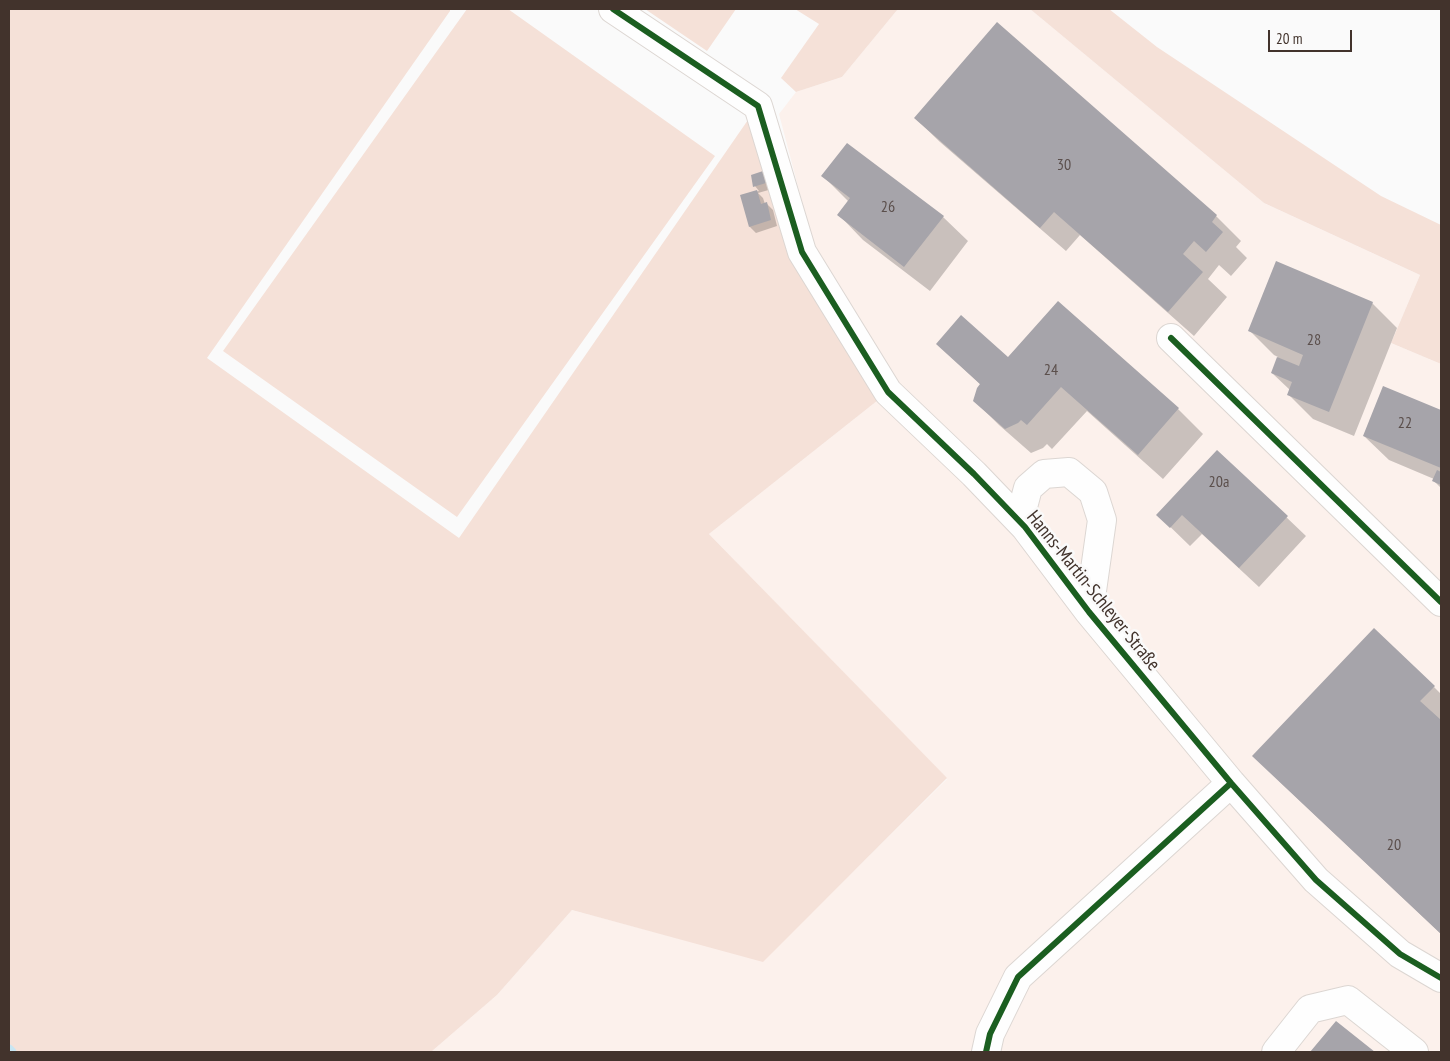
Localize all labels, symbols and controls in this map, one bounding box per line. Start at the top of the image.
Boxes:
scale bar [1270,20,1354,52]
text: 20 m [1276,29,1302,48]
house number: 30 [1057,155,1071,175]
house number: 26 [881,197,895,217]
house number: 28 [1307,330,1321,350]
house number: 24 [1044,360,1058,380]
house number: 22 [1398,413,1412,433]
house number: 20a [1209,472,1229,492]
street label: Hanns-Martin-Schleyer-Straße [1021,506,1165,676]
house number: 20 [1387,835,1401,855]

